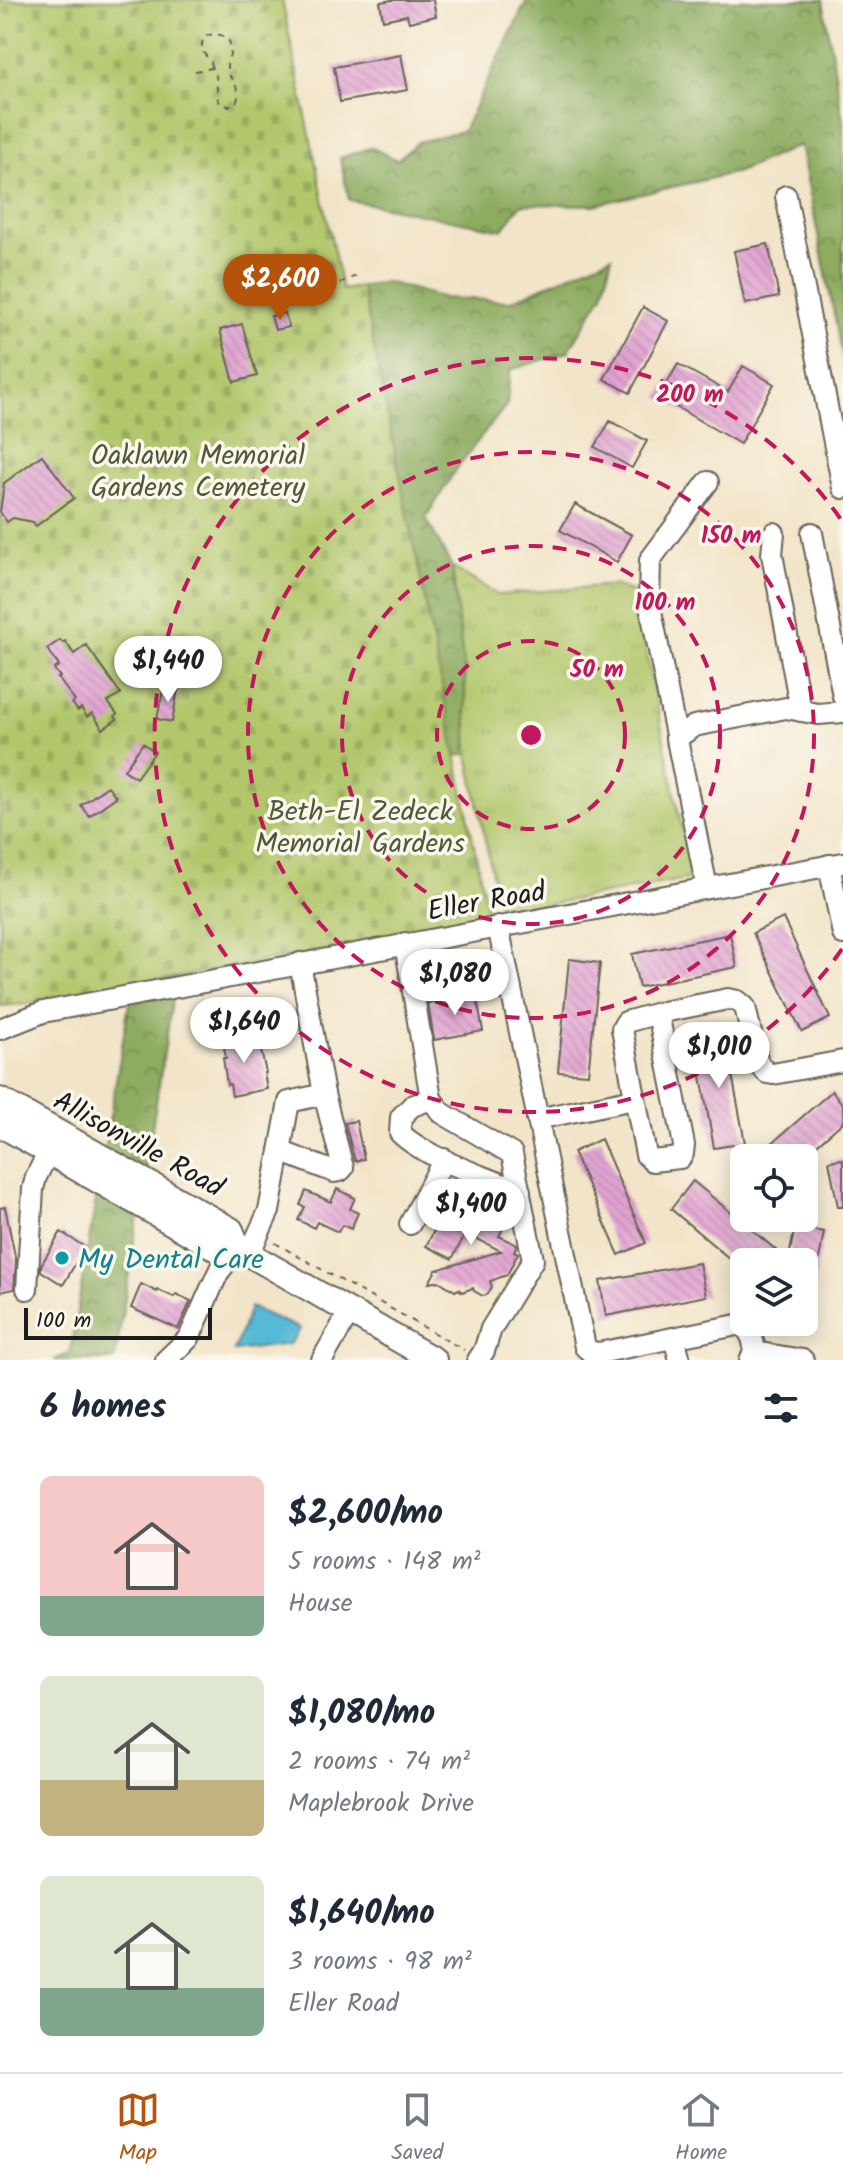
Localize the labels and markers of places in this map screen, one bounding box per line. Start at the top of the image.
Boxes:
pin: $2,600 [215,254,345,322]
pin: $1,440 [103,636,233,704]
centre of rings [517,721,545,749]
pin: $1,080 [390,949,520,1017]
pin: $1,640 [179,997,309,1065]
pin: $1,010 [654,1022,784,1090]
pin: $1,400 [406,1179,536,1247]
place label: My Dental Care [78,1238,264,1283]
marker: My Dental Care [53,1249,71,1267]

